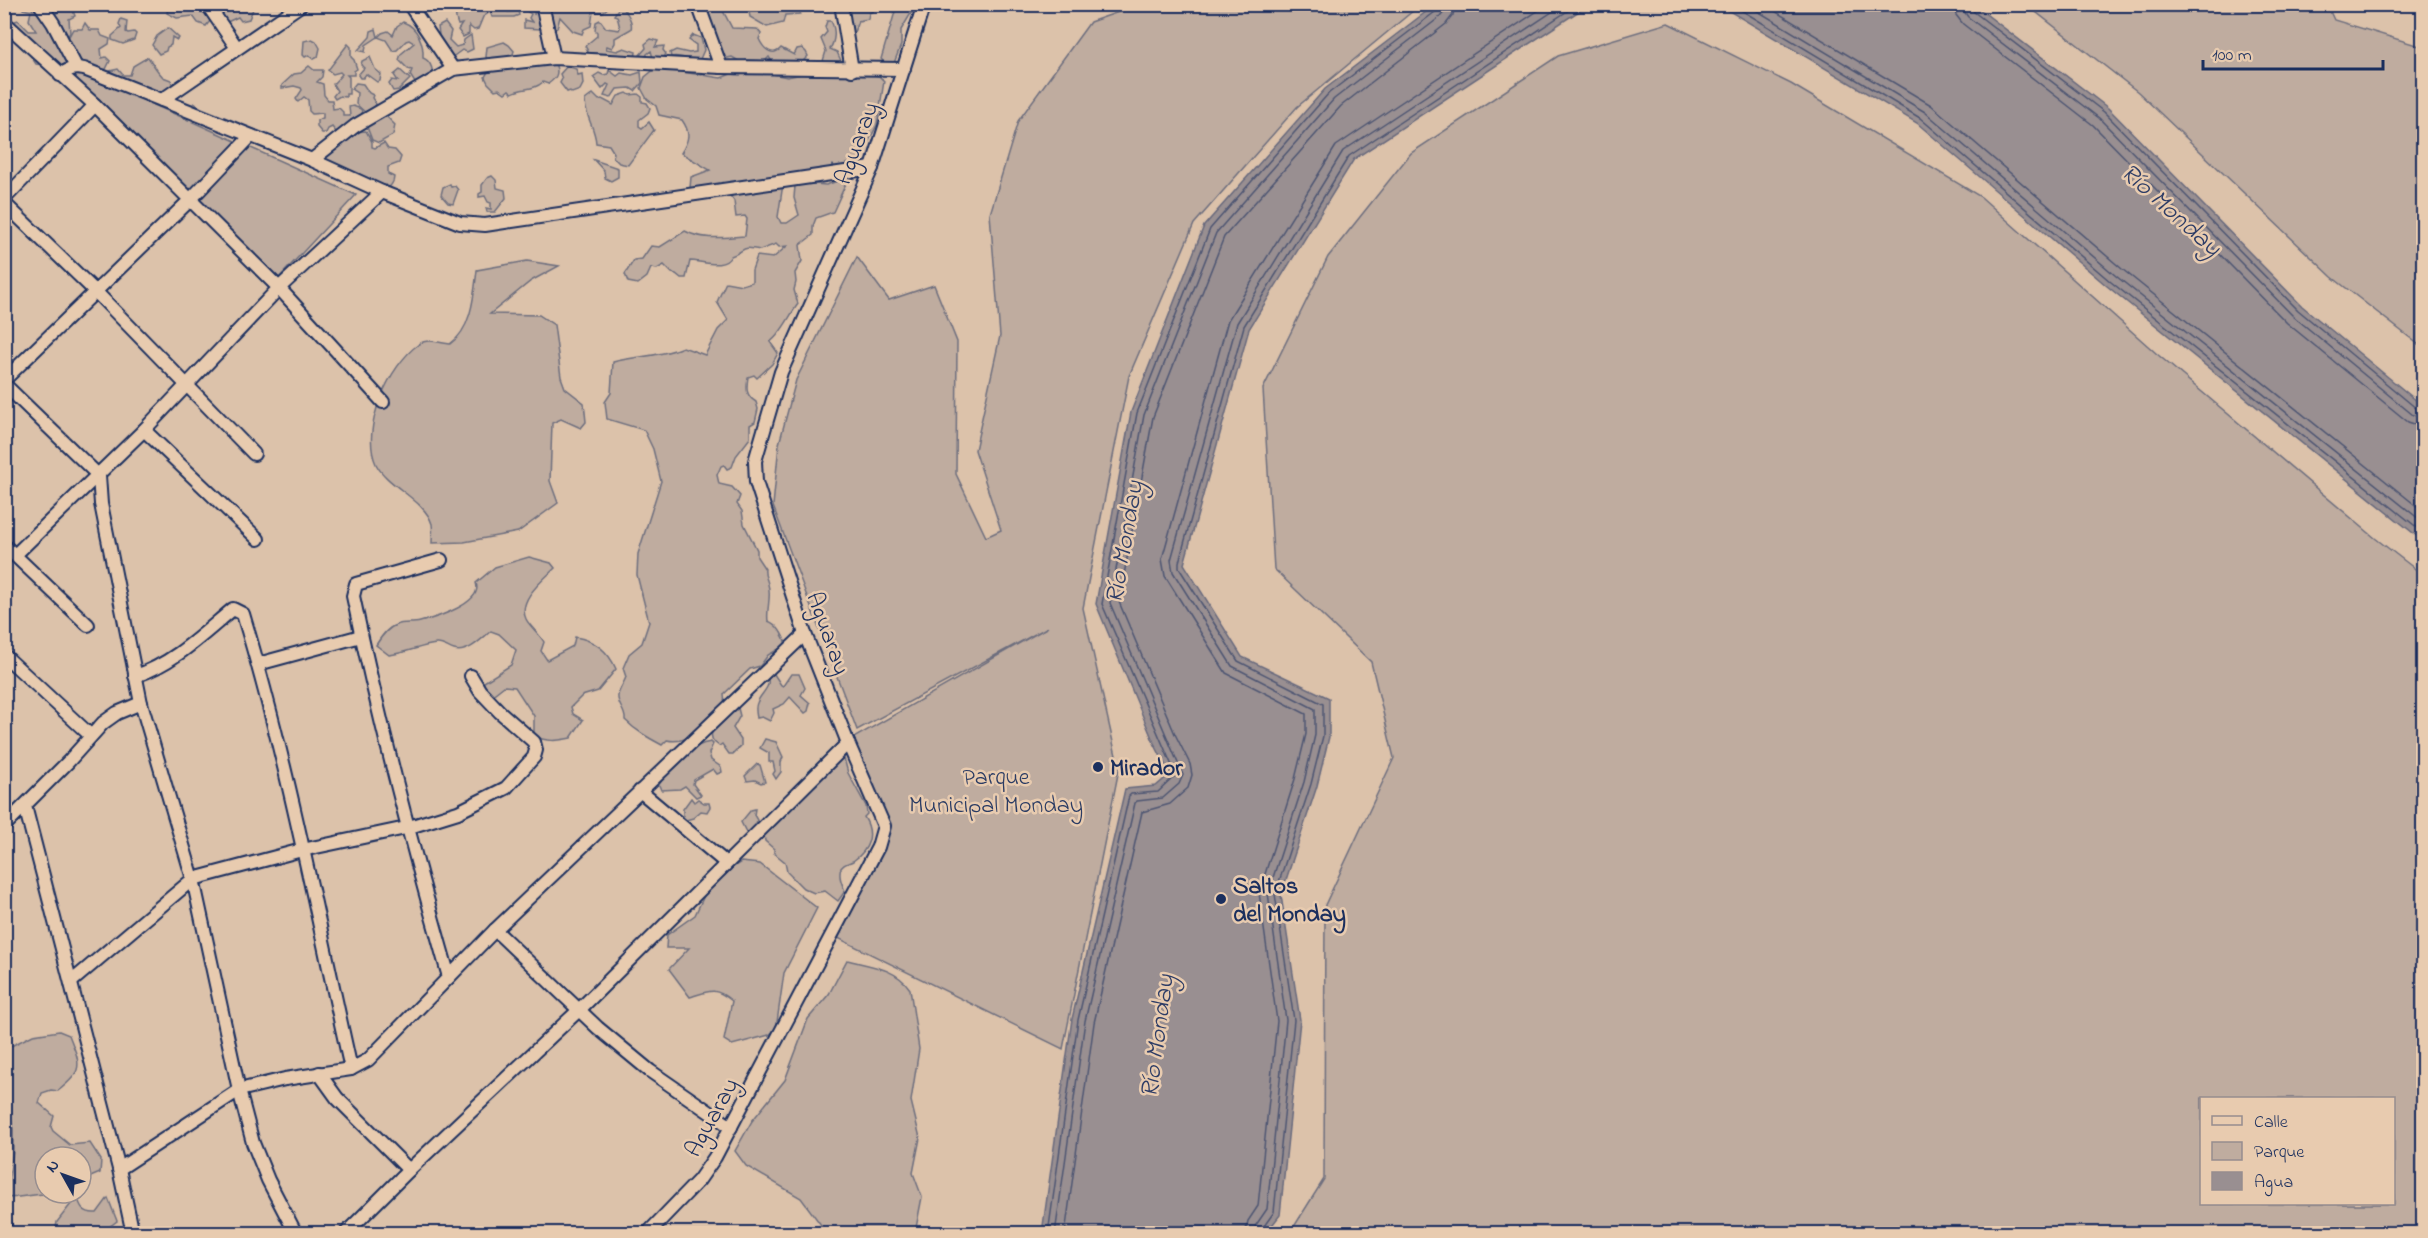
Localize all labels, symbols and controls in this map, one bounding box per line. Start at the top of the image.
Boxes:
scale bar [2203,33,2383,71]
text: 100 m [2212,43,2252,69]
street label: Aguaray [827,97,890,191]
water label: Río Monday [2111,156,2229,267]
water label: Río Monday [1096,477,1156,607]
street label: Aguaray [795,587,858,681]
place label: Mirador [1110,752,1183,787]
marker: Mirador [1091,760,1105,774]
park label: Parque Municipal Monday [909,761,1083,825]
place label: Saltos del Monday [1233,870,1346,934]
marker: Saltos del Monday [1214,892,1228,906]
water label: Río Monday [1132,972,1187,1101]
street label: Aguaray [677,1072,750,1165]
legend [2200,1097,2395,1205]
text: Calle [2254,1110,2289,1136]
text: Parque [2254,1140,2305,1166]
north arrow [33,1145,93,1205]
text: N [40,1155,66,1178]
text: Agua [2254,1170,2293,1197]

